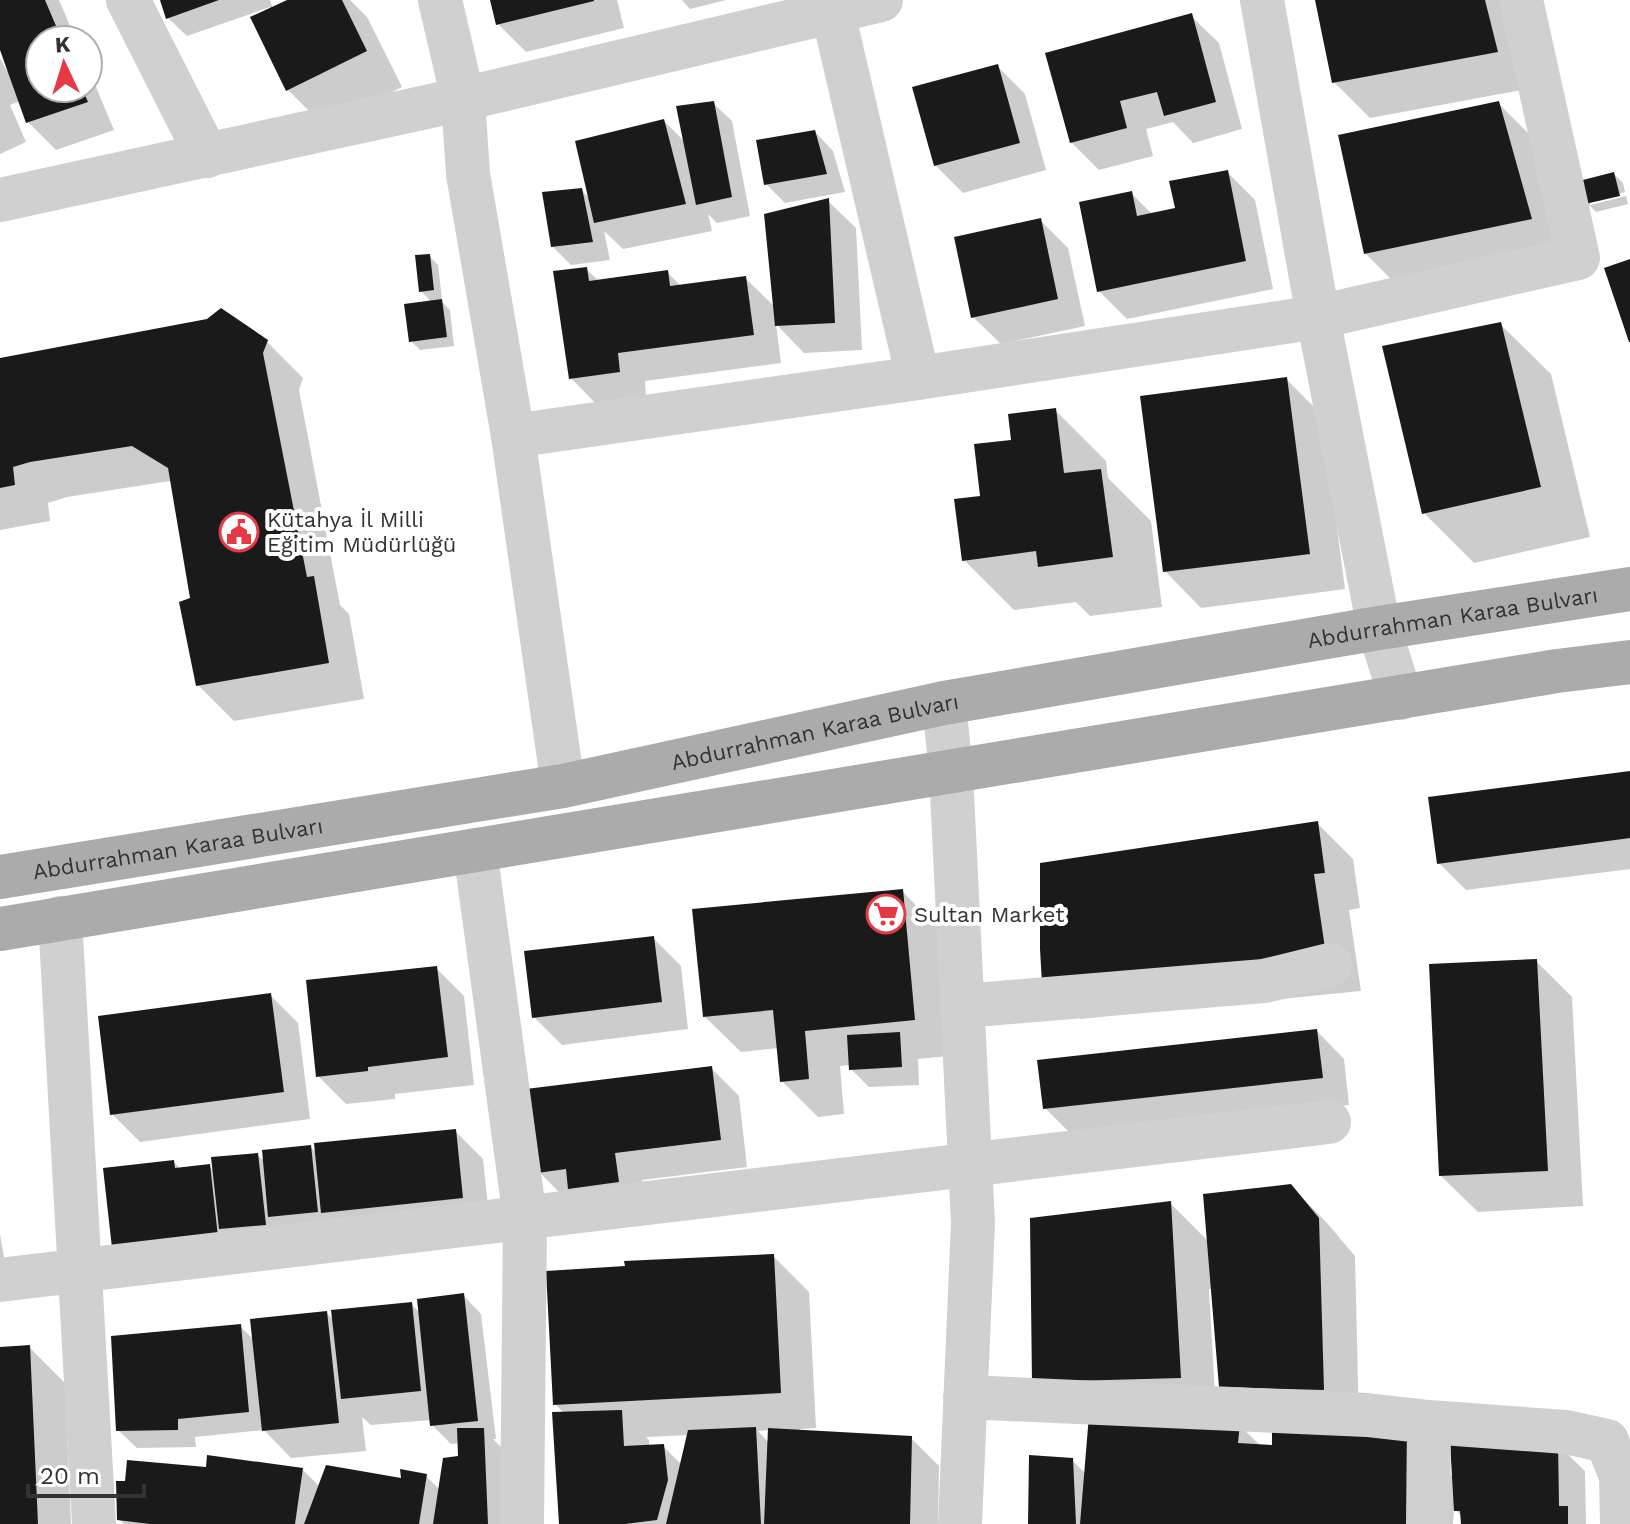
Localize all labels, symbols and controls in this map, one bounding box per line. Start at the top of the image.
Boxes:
north arrow [24,24,104,104]
text: K [54,31,72,58]
place label: Kütahya İl Milli Eğitim Müdürlüğü [267,507,456,557]
public building icon: Kütahya İl Milli Eğitim Müdürlüğü [218,511,260,553]
street label: Abdurrahman Karaa Bulvarı [1305,582,1600,653]
street label: Abdurrahman Karaa Bulvarı [669,689,961,775]
street label: Abdurrahman Karaa Bulvarı [31,813,325,885]
supermarket icon: Sultan Market [865,893,907,935]
place label: Sultan Market [914,902,1064,927]
scale bar [28,1448,144,1498]
text: 20 m [40,1462,100,1490]

